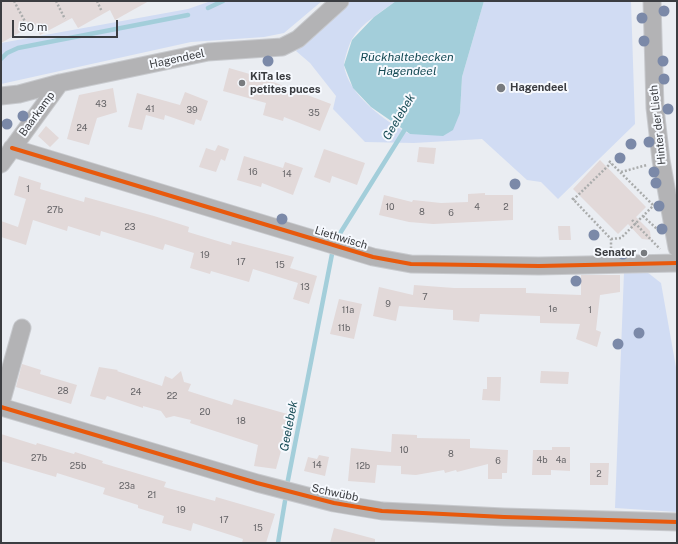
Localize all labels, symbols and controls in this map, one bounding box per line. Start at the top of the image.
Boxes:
scale bar [14,12,120,38]
text: 50 m [19,20,47,34]
street label: Hagendeel [148,47,206,71]
water label: Rückhaltebecken Hagendeel [360,50,454,78]
place label: KiTa les petites puces [250,70,321,96]
marker: KiTa les petites puces [237,78,247,88]
place label: Hagendeel [510,81,567,95]
marker: Hagendeel [495,82,507,94]
street label: Hinter der Lieth [647,84,669,166]
street label: Baarkamp [16,89,58,139]
water label: Geelebek [380,91,418,143]
house number: 43 [95,99,107,109]
house number: 41 [145,104,155,114]
house number: 39 [186,105,198,115]
house number: 35 [308,108,320,118]
house number: 24 [76,123,88,133]
house number: 16 [248,167,258,177]
house number: 14 [282,169,292,179]
house number: 1 [26,184,30,194]
house number: 10 [385,202,395,212]
house number: 4 [474,202,480,212]
house number: 2 [503,202,509,212]
house number: 27b [47,205,63,215]
house number: 8 [419,207,425,217]
house number: 6 [448,208,454,218]
house number: 23 [124,222,136,232]
street label: Liethwisch [313,224,369,252]
place label: Senator [594,246,636,260]
marker: Senator [639,248,649,258]
house number: 19 [200,250,210,260]
house number: 17 [236,257,246,267]
house number: 15 [275,260,285,270]
house number: 13 [300,282,310,292]
house number: 7 [422,292,428,302]
house number: 9 [385,299,391,309]
house number: 1e [549,304,557,314]
house number: 11a [342,305,354,315]
house number: 1 [588,305,592,315]
house number: 11b [338,323,350,333]
house number: 28 [57,386,69,396]
house number: 24 [130,387,142,397]
house number: 22 [167,391,177,401]
water label: Geelebek [277,399,301,453]
house number: 20 [200,407,210,417]
house number: 18 [236,416,246,426]
house number: 10 [399,445,409,455]
house number: 8 [448,449,454,459]
house number: 27b [31,453,47,463]
house number: 4b [536,455,548,465]
house number: 4a [556,455,566,465]
house number: 6 [495,456,501,466]
house number: 14 [312,460,322,470]
house number: 25b [70,461,86,471]
house number: 12b [356,461,370,471]
house number: 2 [596,469,602,479]
house number: 23a [119,481,135,491]
street label: Schwübb [310,482,360,504]
house number: 21 [147,490,157,500]
house number: 19 [176,505,186,515]
house number: 17 [219,515,229,525]
house number: 15 [253,523,263,533]

